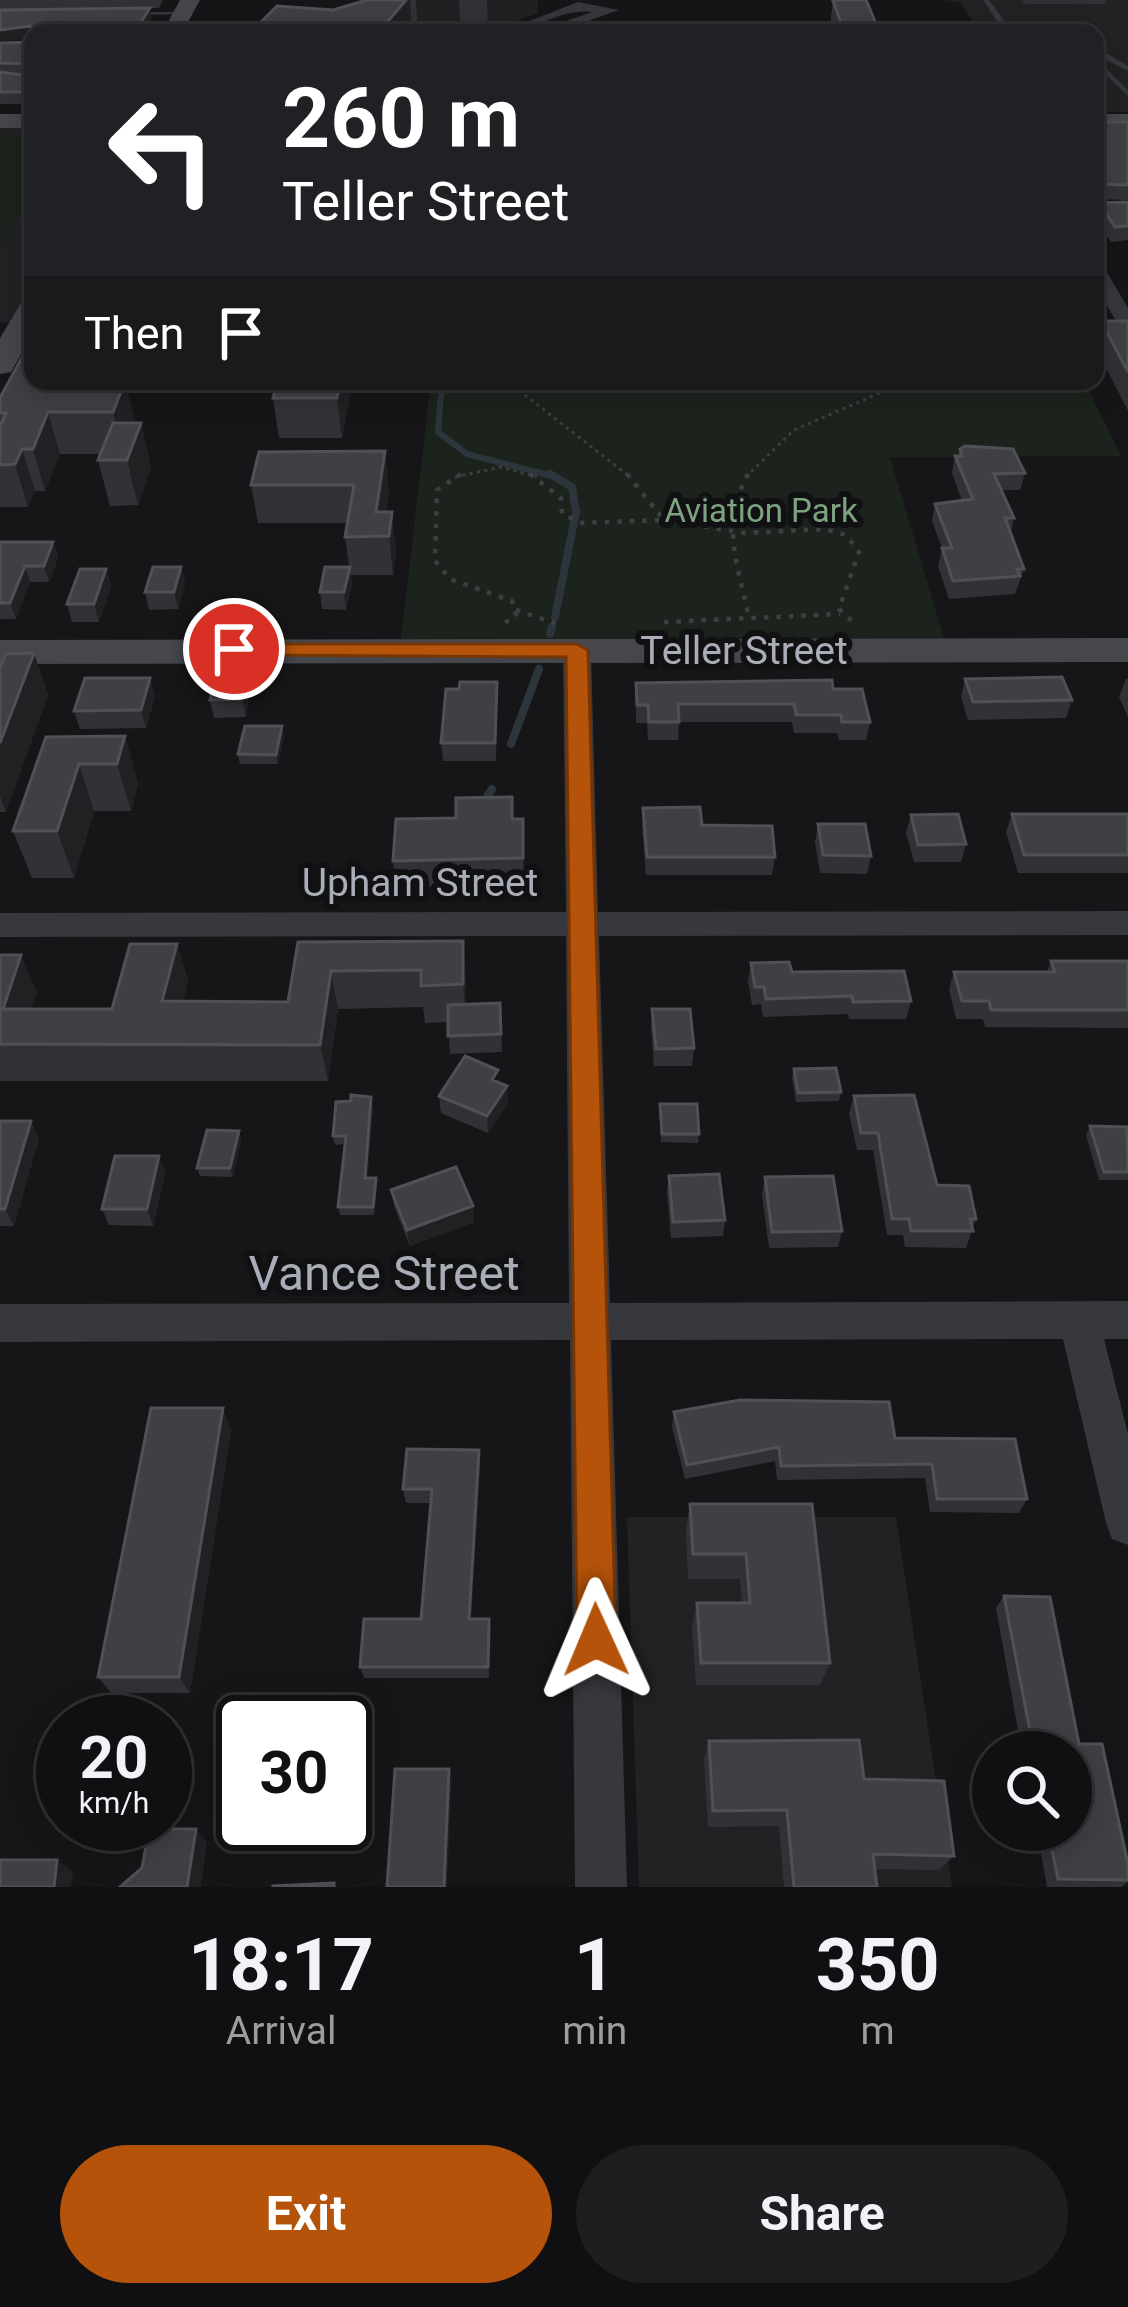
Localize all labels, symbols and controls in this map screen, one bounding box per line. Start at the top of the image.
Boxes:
text: 260 m [282,69,520,168]
icon: left [84,72,240,228]
text: Teller Street [282,170,569,233]
icon: arrive [208,300,274,366]
text: Then [84,307,184,360]
park label: Aviation Park [664,491,858,530]
pin [183,598,285,700]
icon: arrive [201,616,267,682]
street label: Teller Street [640,628,848,674]
street label: Upham Street [302,860,538,906]
street label: Vance Street [248,1245,520,1302]
position arrow [533,1577,659,1703]
speed limit sign: 30 [216,1695,372,1851]
text: 20 [80,1722,148,1793]
map controls [972,1731,1092,1851]
button: search [972,1731,1092,1851]
text: km/h [79,1785,149,1820]
text: 18:17 [188,1923,374,2008]
text: 1 [574,1923,615,2008]
text: 350 [816,1923,940,2008]
text: Arrival [226,2008,336,2054]
text: min [562,2008,627,2054]
text: m [861,2008,895,2054]
button: Exit [60,2145,552,2283]
button: Share [576,2145,1068,2283]

